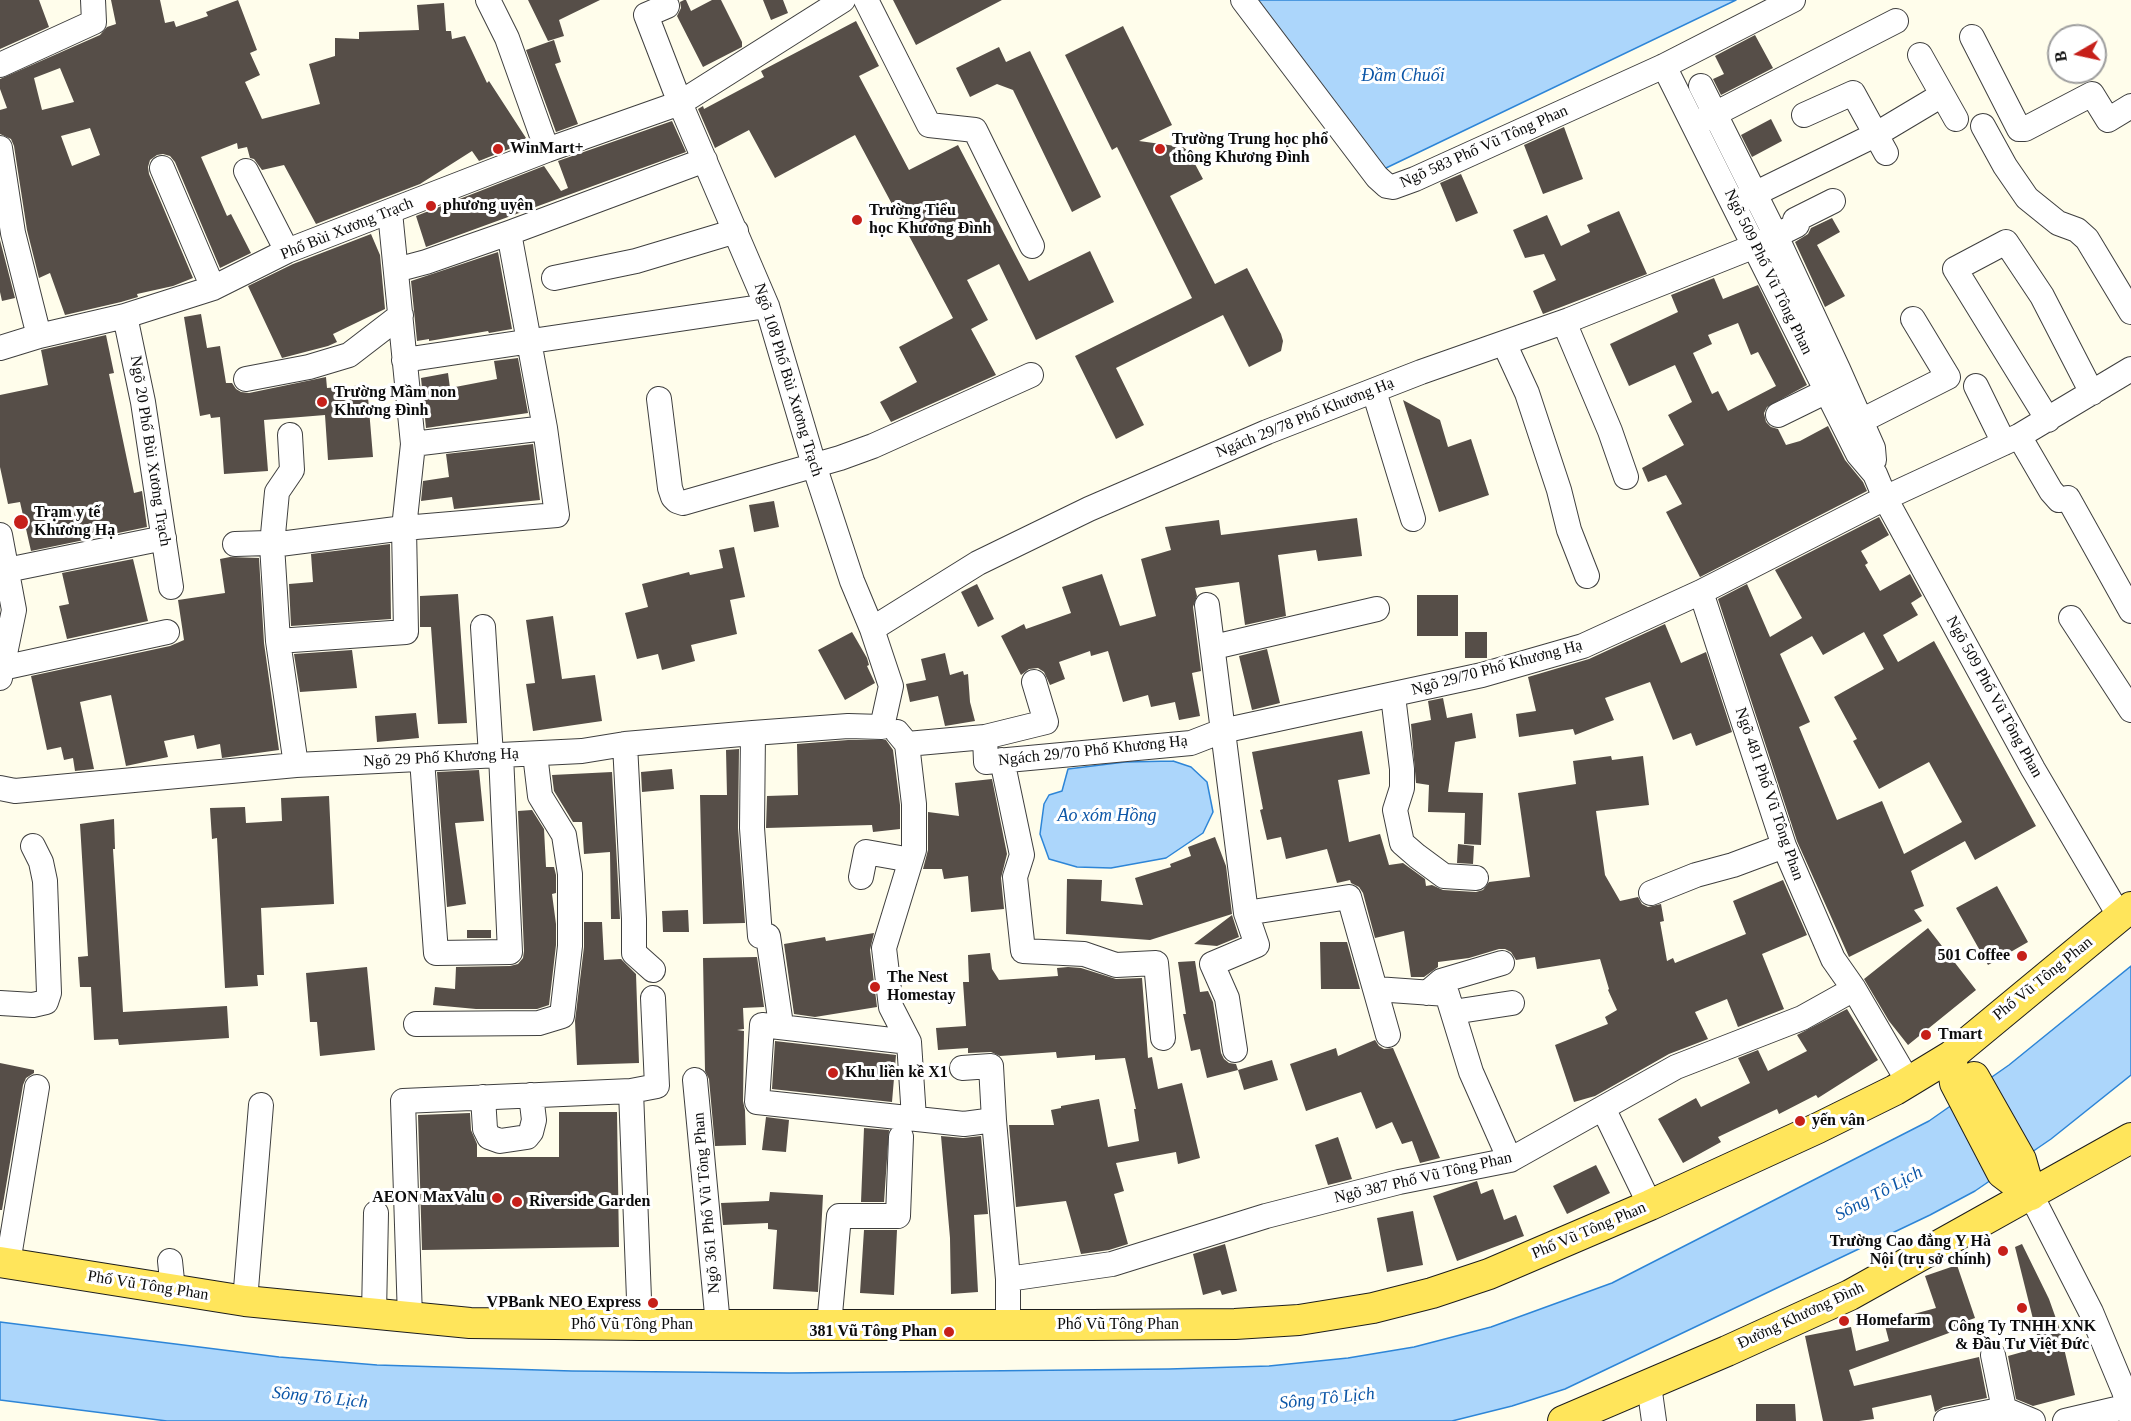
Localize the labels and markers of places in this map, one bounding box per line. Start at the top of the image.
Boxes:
place label: Trường Trung học phổ thông Khương Đình [1172,130,1328,168]
place label: WinMart+ [510,139,584,159]
marker: WinMart+ [491,142,505,156]
marker: Trường Trung học phổ thông Khương Đình [1153,142,1167,156]
place label: phương uyên [443,196,533,216]
marker: phương uyên [424,199,438,213]
place label: Trường Tiểu học Khương Đình [869,201,992,239]
marker: Trường Tiểu học Khương Đình [850,213,864,227]
place label: Trường Mầm non Khương Đình [334,383,456,421]
marker: Trường Mầm non Khương Đình [315,395,329,409]
place label: Trạm y tế Khương Hạ [34,503,115,541]
marker: Trạm y tế Khương Hạ [12,513,30,531]
place label: 501 Coffee [1938,946,2010,966]
marker: 501 Coffee [2015,949,2029,963]
place label: The Nest Homestay [887,968,955,1006]
marker: The Nest Homestay [868,980,882,994]
place label: Tmart [1938,1025,1982,1045]
marker: Tmart [1919,1028,1933,1042]
place label: Khu liền kề X1 [845,1063,948,1083]
marker: Khu liền kề X1 [826,1066,840,1080]
place label: yến vân [1812,1111,1865,1131]
marker: yến vân [1793,1114,1807,1128]
place label: AEON MaxValu [372,1188,485,1208]
marker: AEON MaxValu [490,1191,504,1205]
place label: Riverside Garden [529,1192,650,1212]
marker: Riverside Garden [510,1195,524,1209]
place label: Trường Cao đẳng Y Hà Nội (trụ sở chính) [1830,1232,1991,1270]
marker: Trường Cao đẳng Y Hà Nội (trụ sở chính) [1996,1244,2010,1258]
place label: VPBank NEO Express [487,1293,641,1313]
marker: VPBank NEO Express [646,1296,660,1310]
marker: Công Ty TNHH XNK & Đầu Tư Việt Đức [2015,1301,2029,1315]
place label: Homefarm [1856,1311,1931,1331]
marker: Homefarm [1837,1314,1851,1328]
place label: Công Ty TNHH XNK & Đầu Tư Việt Đức [1948,1317,2096,1355]
place label: 381 Vũ Tông Phan [809,1322,937,1342]
marker: 381 Vũ Tông Phan [942,1325,956,1339]

